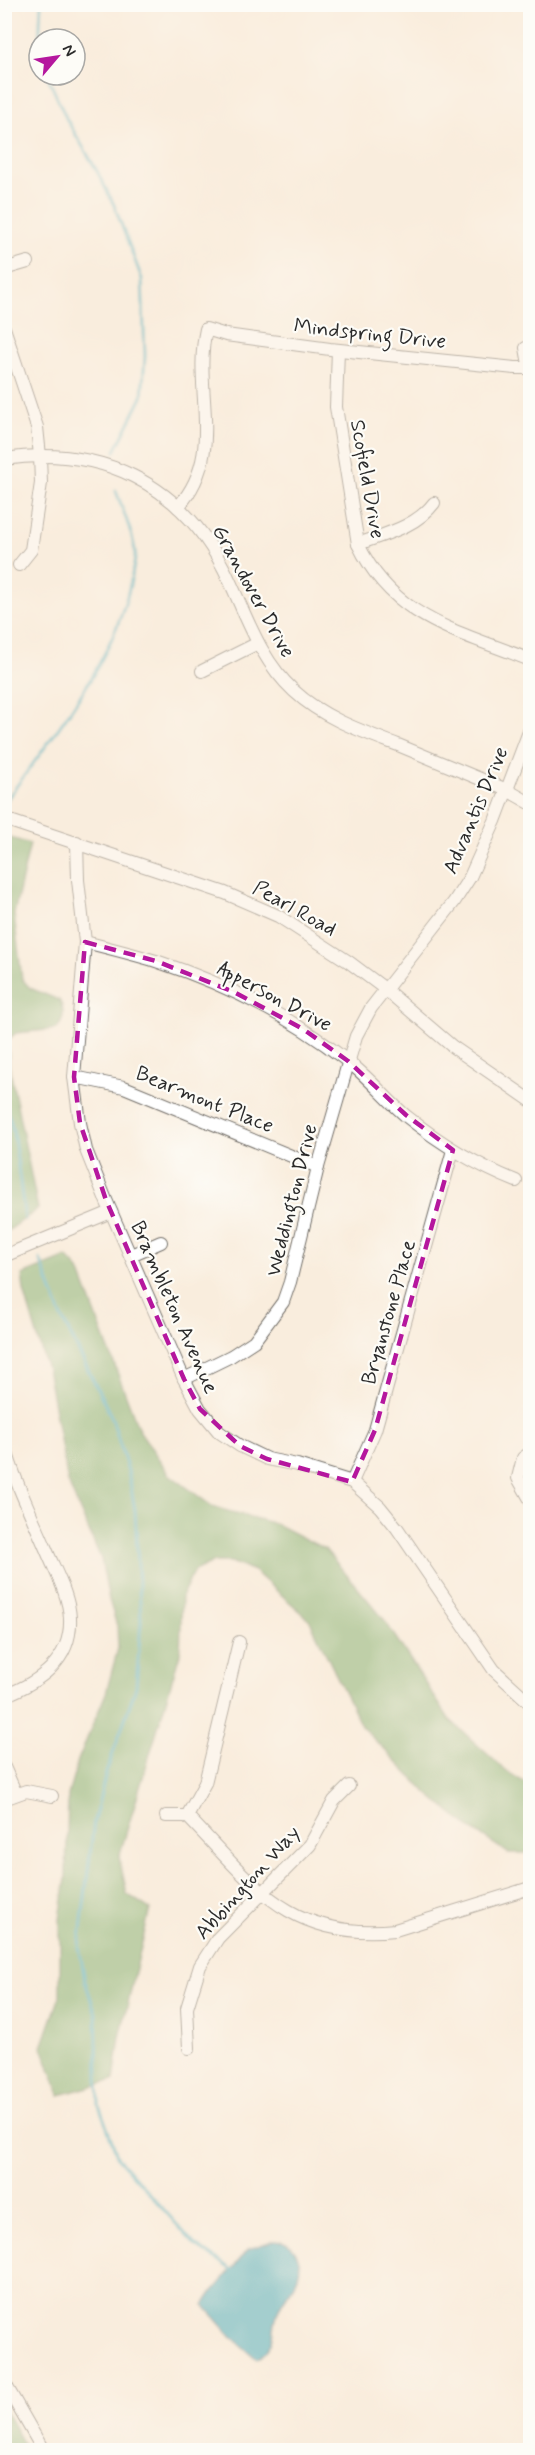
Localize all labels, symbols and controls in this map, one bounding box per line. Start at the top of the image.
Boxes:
north arrow [27,27,87,87]
text: N [57,41,81,60]
street label: Mindspring Drive [292,312,447,358]
street label: Scofield Drive [343,417,391,541]
street label: Grandover Drive [205,520,301,663]
street label: Advantis Drive [436,742,515,878]
street label: Pearl Road [248,874,342,943]
street label: Apperson Drive [212,955,337,1040]
street label: Bearmont Place [131,1060,278,1140]
street label: Weddington Drive [259,1121,326,1280]
street label: Brambleton Avenue [123,1217,225,1398]
street label: Bryanstone Place [355,1237,423,1388]
street label: Abbington Way [189,1820,307,1946]

